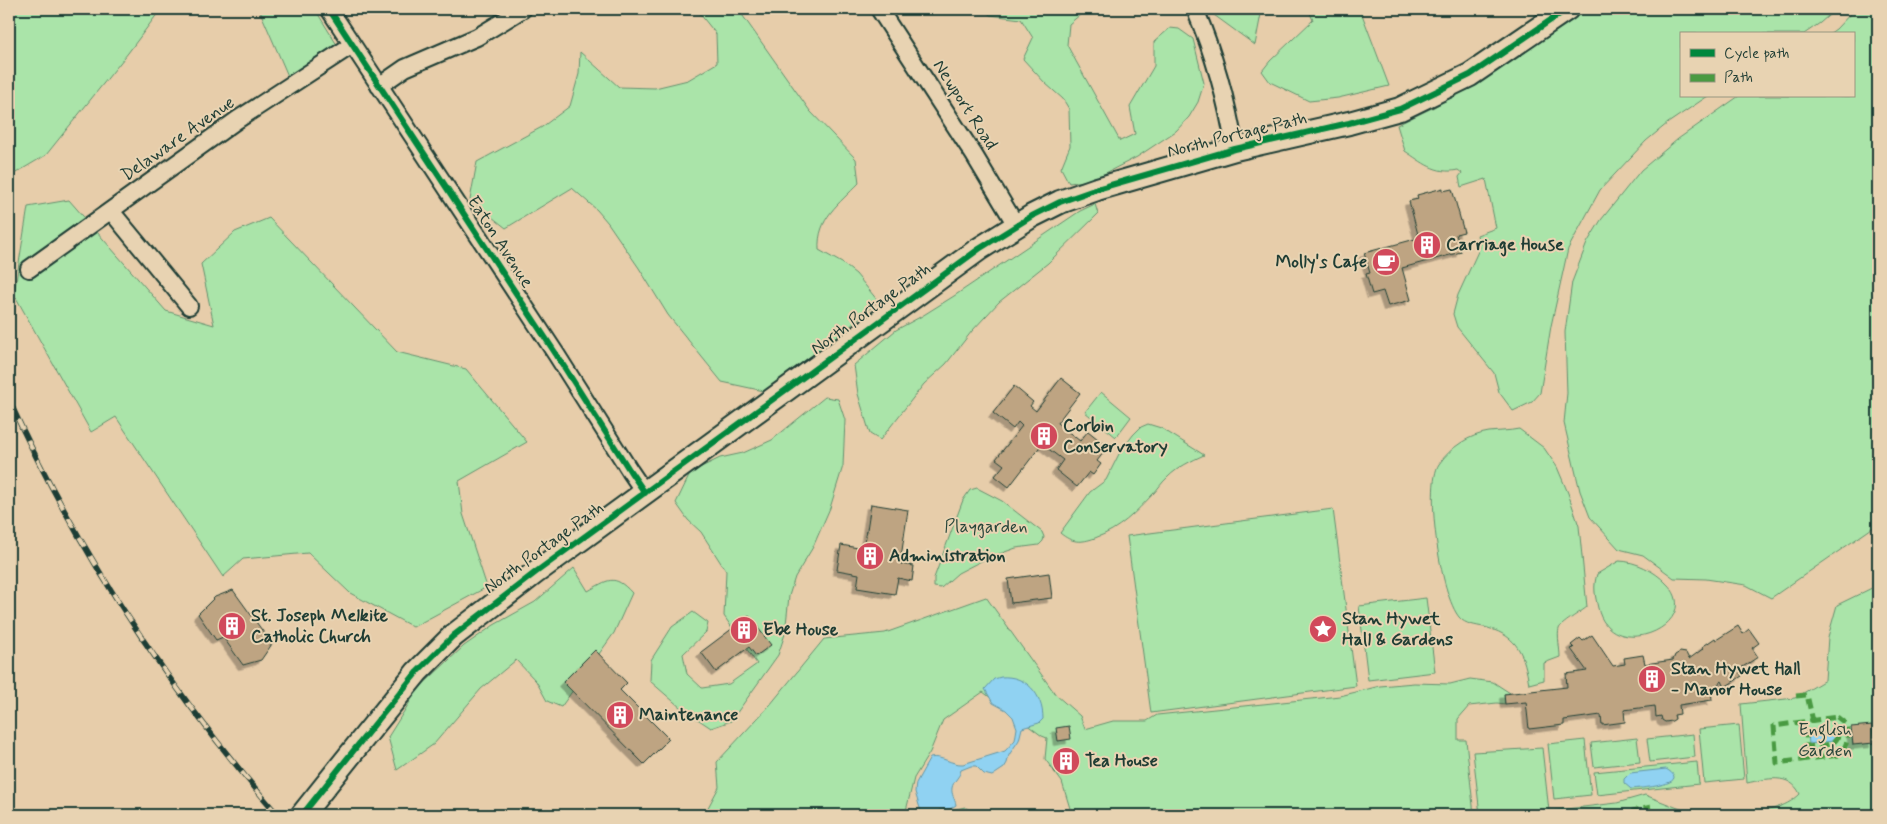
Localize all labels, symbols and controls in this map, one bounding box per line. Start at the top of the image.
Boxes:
legend [1680,32,1854,98]
text: Cycle path [1724,44,1789,64]
street label: Newport Road [927,55,1003,155]
text: Path [1724,68,1753,88]
street label: Delaware Avenue [116,91,240,187]
street label: North Portage Path [1165,106,1309,164]
street label: Eaton Avenue [461,191,539,293]
building icon: Carriage House [1412,230,1442,260]
place label: Carriage House [1446,233,1564,257]
cafe icon: Molly's Cafe [1371,247,1401,277]
place label: Molly's Cafe [1275,250,1367,274]
street label: North Portage Path [806,257,936,361]
place label: Corbin Conservatory [1063,414,1168,459]
building icon: Corbin Conservatory [1029,421,1059,451]
street label: North Portage Path [479,496,609,600]
park label: Playgarden [944,515,1028,539]
building icon: Administration [855,541,885,571]
place label: Administration [889,544,1006,568]
place label: St. Joseph Melkite Catholic Church [251,604,389,649]
place label: Stan Hywet Hall & Gardens [1342,607,1453,652]
building icon: St. Joseph Melkite Catholic Church [217,611,247,641]
place icon: Stan Hywet Hall & Gardens [1308,614,1338,644]
building icon: Ebe House [729,615,759,645]
place label: Ebe House [763,618,839,642]
place label: Stan Hywet Hall - Manor House [1671,657,1801,702]
building icon: Stan Hywet Hall - Manor House [1637,664,1667,694]
building icon: Maintenance [605,700,635,730]
place label: Maintenance [639,703,738,727]
park label: English Garden [1798,718,1852,763]
building icon: Tea House [1051,746,1081,776]
place label: Tea House [1085,749,1158,773]

